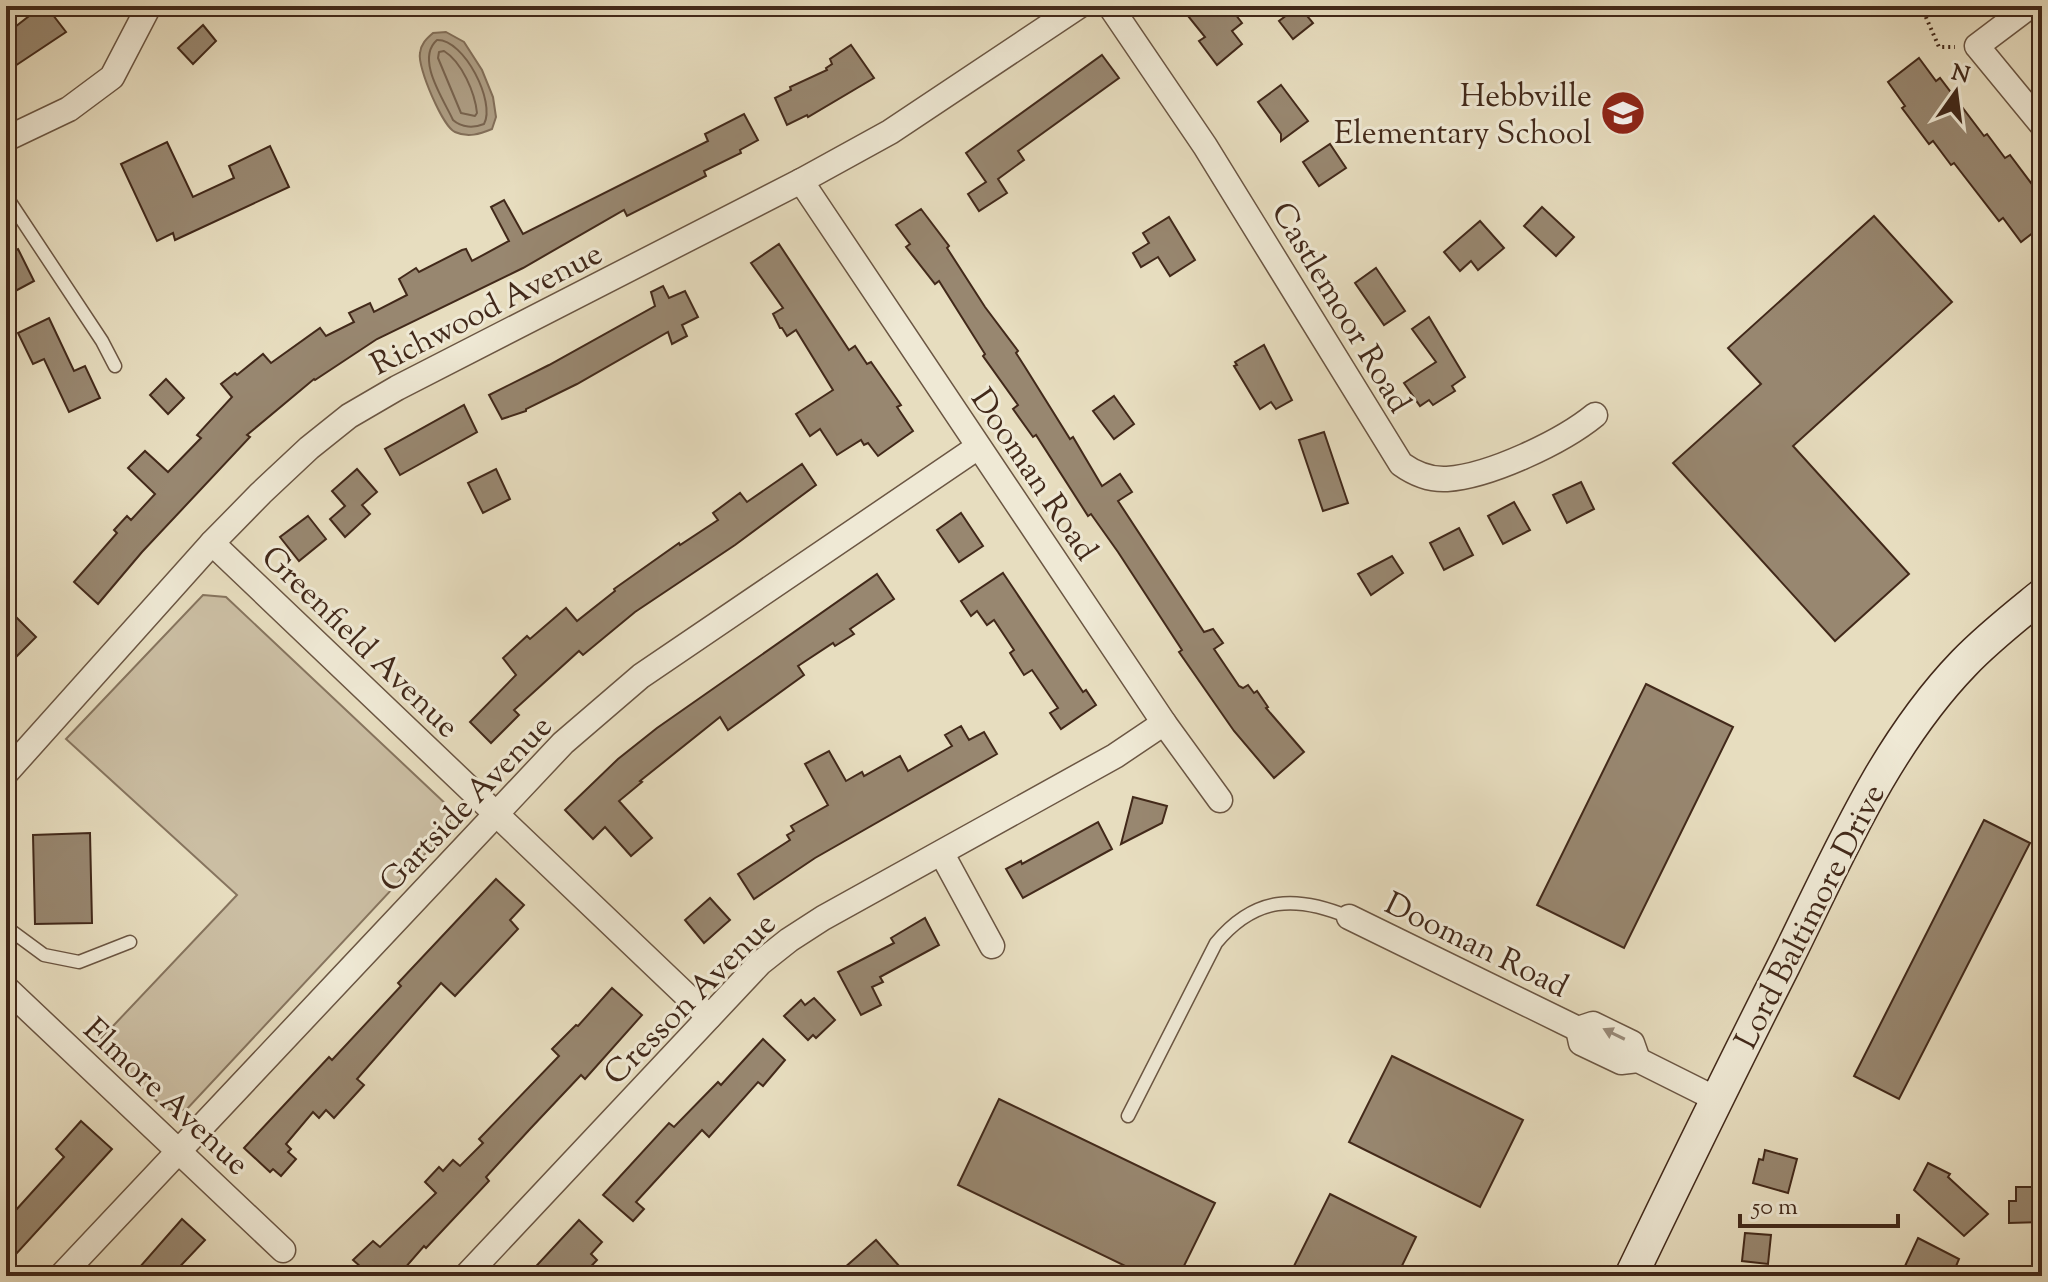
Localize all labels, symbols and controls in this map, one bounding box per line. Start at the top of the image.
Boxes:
north arrow [1916,52,1996,132]
text: N [1948,58,1973,93]
place label: Hebbville Elementary School [1334,75,1592,158]
school or university icon: Hebbville Elementary School [1599,89,1647,137]
street label: Castlemoor Road [1258,194,1421,423]
street label: Richwood Avenue [364,232,611,389]
street label: Dooman Road [958,380,1107,571]
street label: Greenfield Avenue [250,537,468,750]
street label: Gartside Avenue [370,706,564,904]
street label: Lord Baltimore Drive [1725,777,1898,1058]
street label: Dooman Road [1376,882,1575,1011]
street label: Cresson Avenue [594,903,788,1097]
street label: Elmore Avenue [72,1009,258,1187]
one-way arrow [1602,1027,1625,1041]
scale bar [1740,1178,1898,1228]
text: 50 m [1750,1191,1798,1225]

